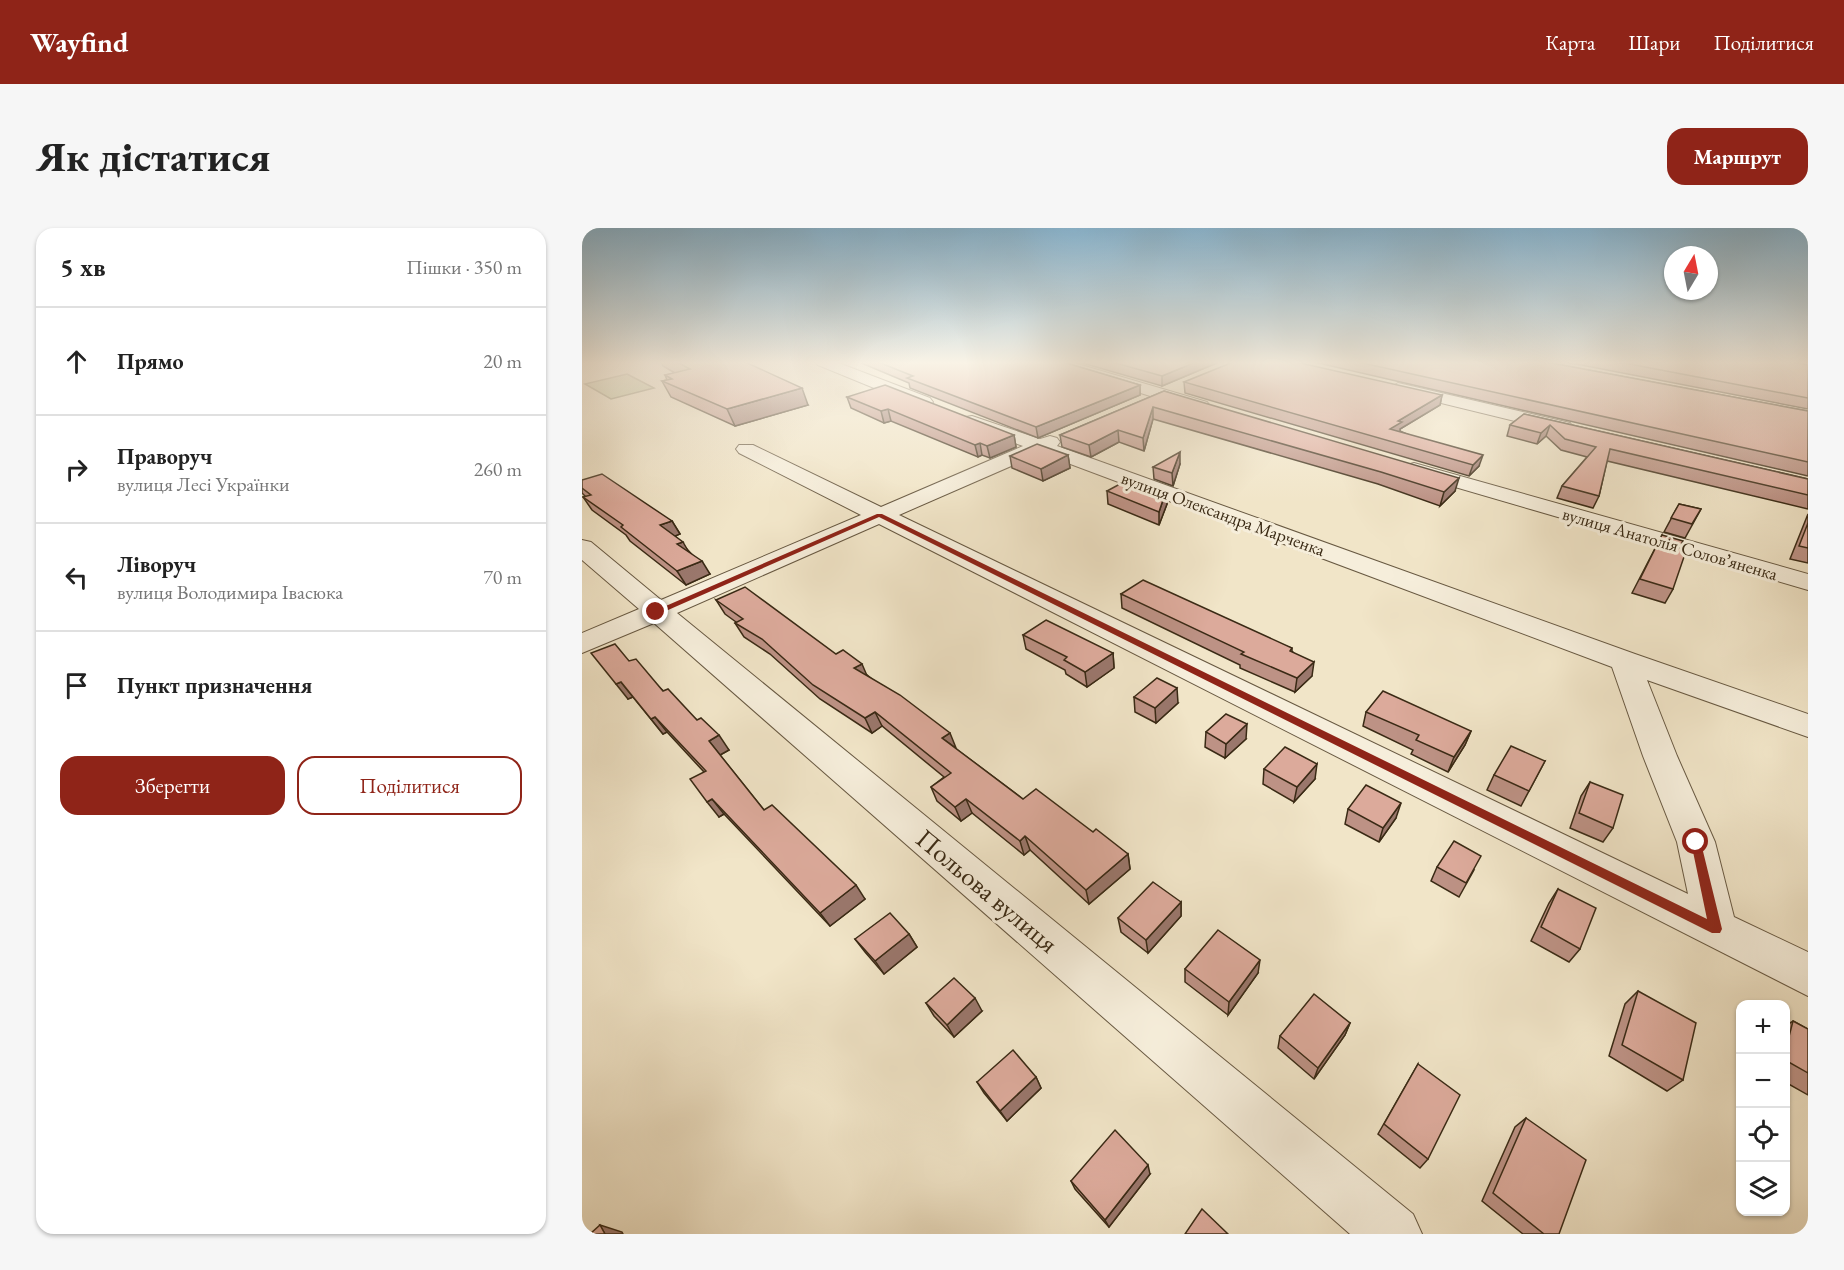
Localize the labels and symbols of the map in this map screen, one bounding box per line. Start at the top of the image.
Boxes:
north arrow [1664,246,1718,300]
street label: вулиця Олександра Марченка [1118,466,1329,561]
street label: вулиця Анатолія Соловʼяненка [1560,502,1781,586]
route end [642,598,668,624]
street label: Польова вулиця [909,821,1066,960]
route start [1682,828,1708,854]

